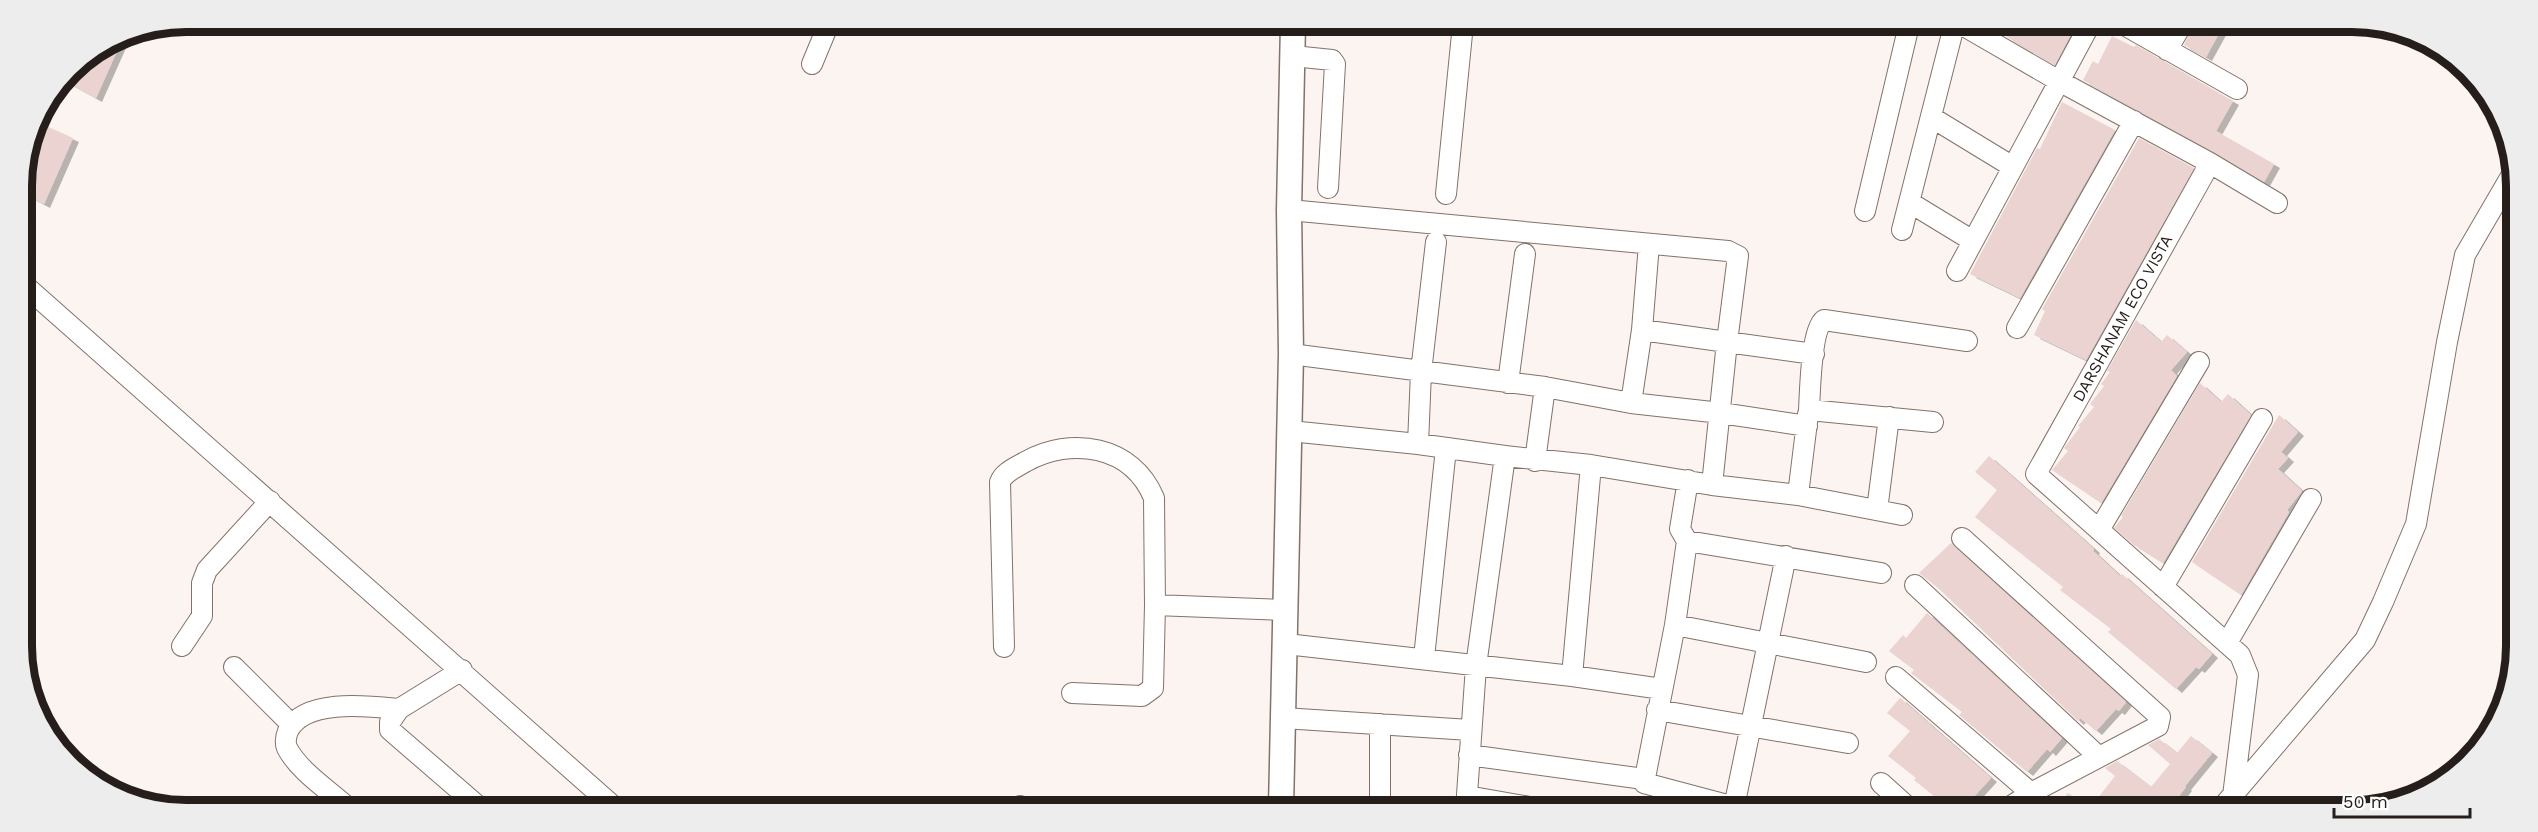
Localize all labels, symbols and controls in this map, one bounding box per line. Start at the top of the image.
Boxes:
street label: DARSHANAM ECO VISTA [2069,231,2176,405]
scale bar [2334,781,2470,819]
text: 50 m [2343,791,2388,812]

